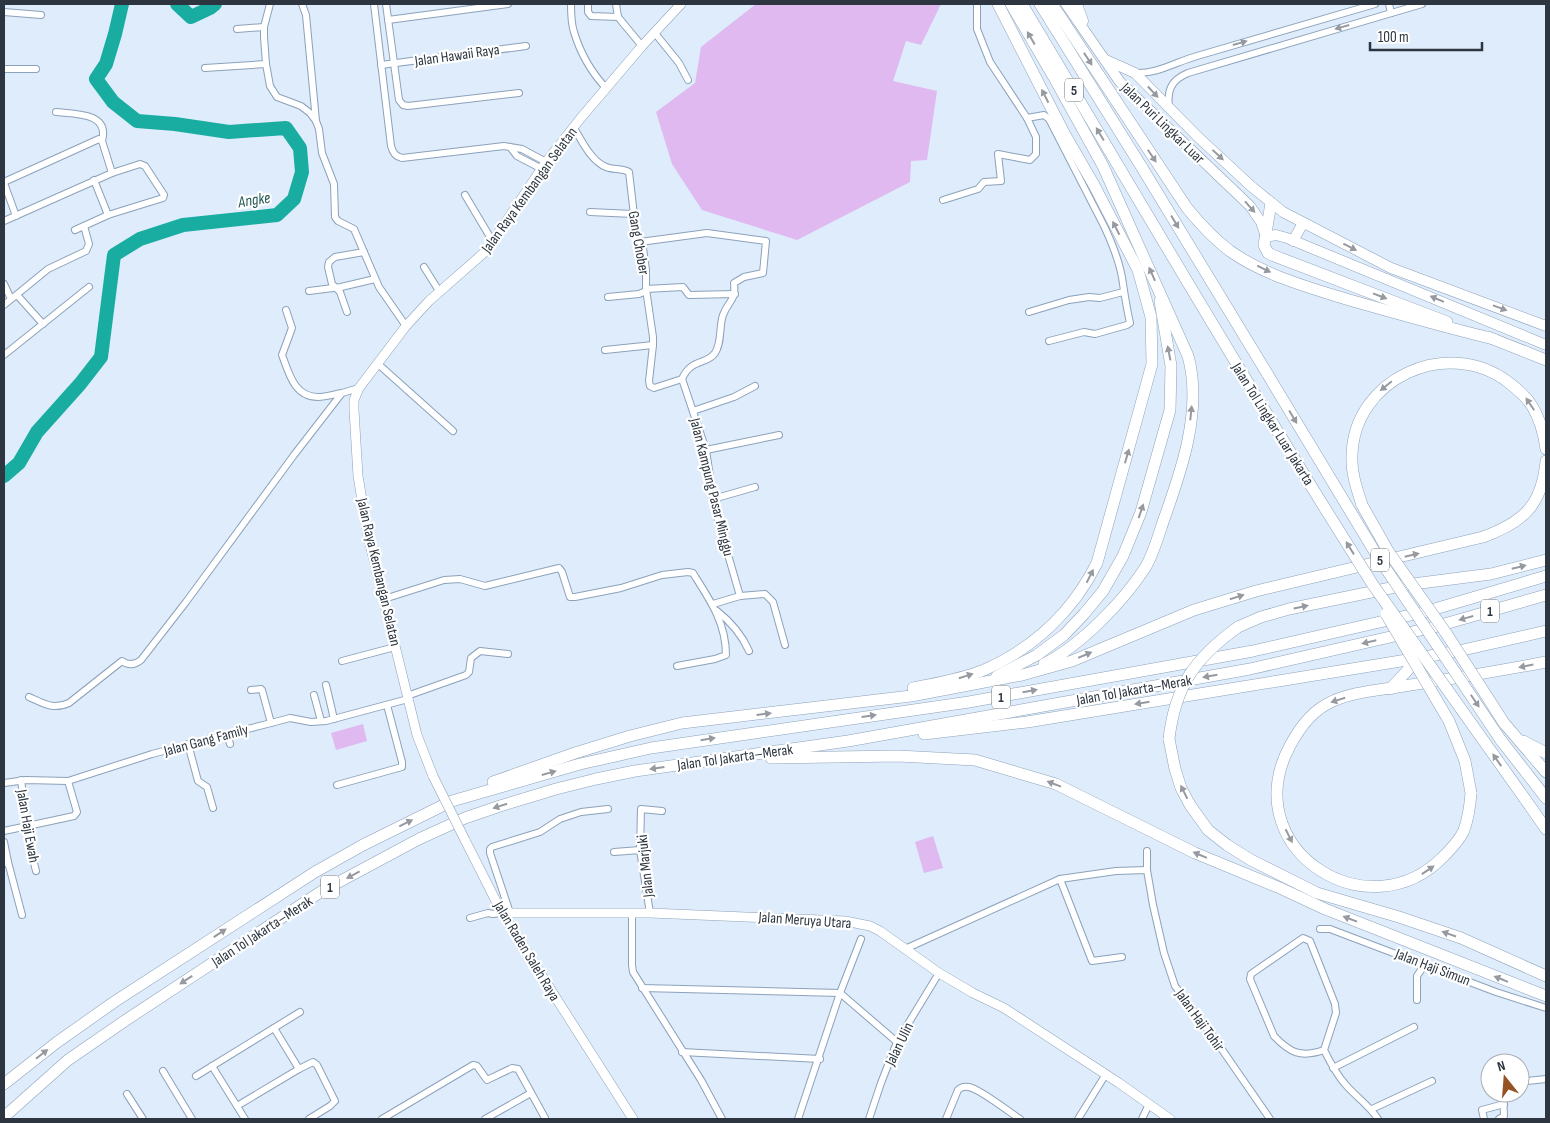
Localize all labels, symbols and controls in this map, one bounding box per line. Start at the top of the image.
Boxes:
scale bar [1370,20,1482,52]
one-way arrow [1334,24,1349,32]
text: 100 m [1378,28,1409,47]
one-way arrow [1027,31,1035,45]
one-way arrow [1233,39,1248,47]
street label: Jalan Hawaii Raya [413,40,501,71]
one-way arrow [1084,53,1093,66]
road number: 5 [1065,78,1083,102]
street label: Jalan Puri Lingkar Luar [1116,78,1209,169]
one-way arrow [1147,86,1159,98]
one-way arrow [1041,89,1049,104]
street label: Jalan Raya Kembangan Selatan [477,124,581,258]
one-way arrow [1096,127,1105,140]
one-way arrow [1147,149,1157,163]
one-way arrow [1211,149,1223,161]
water label: Angke [236,189,272,213]
one-way arrow [1244,200,1256,212]
street label: Gang Chober [624,210,654,277]
one-way arrow [1171,216,1180,229]
one-way arrow [1112,221,1120,236]
one-way arrow [1343,243,1357,251]
one-way arrow [1257,266,1271,274]
one-way arrow [1147,267,1155,281]
one-way arrow [1372,293,1387,300]
one-way arrow [1429,295,1444,303]
one-way arrow [1493,305,1507,313]
one-way arrow [1164,344,1172,360]
street label: Jalan Tol Lingkar Luar Jakarta [1227,359,1318,489]
one-way arrow [1380,380,1393,391]
one-way arrow [1525,397,1535,411]
one-way arrow [1187,405,1195,421]
one-way arrow [1288,410,1297,423]
street label: Jalan Kampung Pasar Minggu [685,415,738,558]
one-way arrow [1124,449,1132,464]
street label: Jalan Raya Kembangan Selatan [352,495,405,648]
one-way arrow [1138,503,1145,518]
one-way arrow [1345,541,1354,554]
road number: 5 [1371,548,1389,572]
one-way arrow [1404,551,1420,559]
one-way arrow [1511,563,1526,571]
one-way arrow [1086,569,1094,583]
one-way arrow [1230,592,1245,600]
road number: 1 [1481,600,1499,622]
one-way arrow [1293,603,1308,611]
one-way arrow [1458,614,1473,622]
one-way arrow [1362,638,1377,646]
one-way arrow [1078,650,1093,658]
one-way arrow [1519,662,1534,670]
one-way arrow [959,671,974,679]
street label: Jalan Tol Jakarta–Merak [1074,671,1193,710]
one-way arrow [1202,672,1218,680]
road number: 1 [992,686,1010,709]
one-way arrow [1022,687,1038,695]
one-way arrow [1470,695,1480,708]
one-way arrow [1330,696,1345,704]
one-way arrow [1134,699,1150,707]
one-way arrow [756,710,772,718]
one-way arrow [862,712,878,720]
street label: Jalan Gang Family [161,720,251,761]
one-way arrow [701,735,717,743]
street label: Jalan Tol Jakarta–Merak [675,740,794,775]
one-way arrow [1492,753,1502,766]
one-way arrow [649,764,665,772]
one-way arrow [542,768,557,776]
one-way arrow [1046,780,1061,788]
one-way arrow [1180,785,1188,799]
street label: Jalan Haji Ewah [12,787,43,864]
one-way arrow [492,803,507,811]
one-way arrow [399,819,414,827]
one-way arrow [1285,829,1293,843]
street label: Jalan Marjuki [633,834,658,899]
one-way arrow [1193,851,1207,859]
one-way arrow [1421,865,1435,875]
one-way arrow [345,871,360,879]
road number: 1 [321,876,339,899]
street label: Jalan Tol Jakarta–Merak [207,892,317,972]
street label: Jalan Raden Saleh Raya [489,897,564,1005]
street label: Jalan Meruya Utara [757,908,852,933]
one-way arrow [1342,915,1357,922]
one-way arrow [213,929,227,938]
one-way arrow [1441,930,1456,938]
street label: Jalan Haji Simun [1392,944,1473,990]
one-way arrow [1493,975,1508,983]
one-way arrow [179,976,193,985]
street label: Jalan Haji Tohir [1170,985,1229,1056]
street label: Jalan Ulin [880,1019,918,1070]
one-way arrow [35,1048,48,1059]
north arrow [1480,1053,1530,1103]
text: N [1495,1057,1507,1075]

